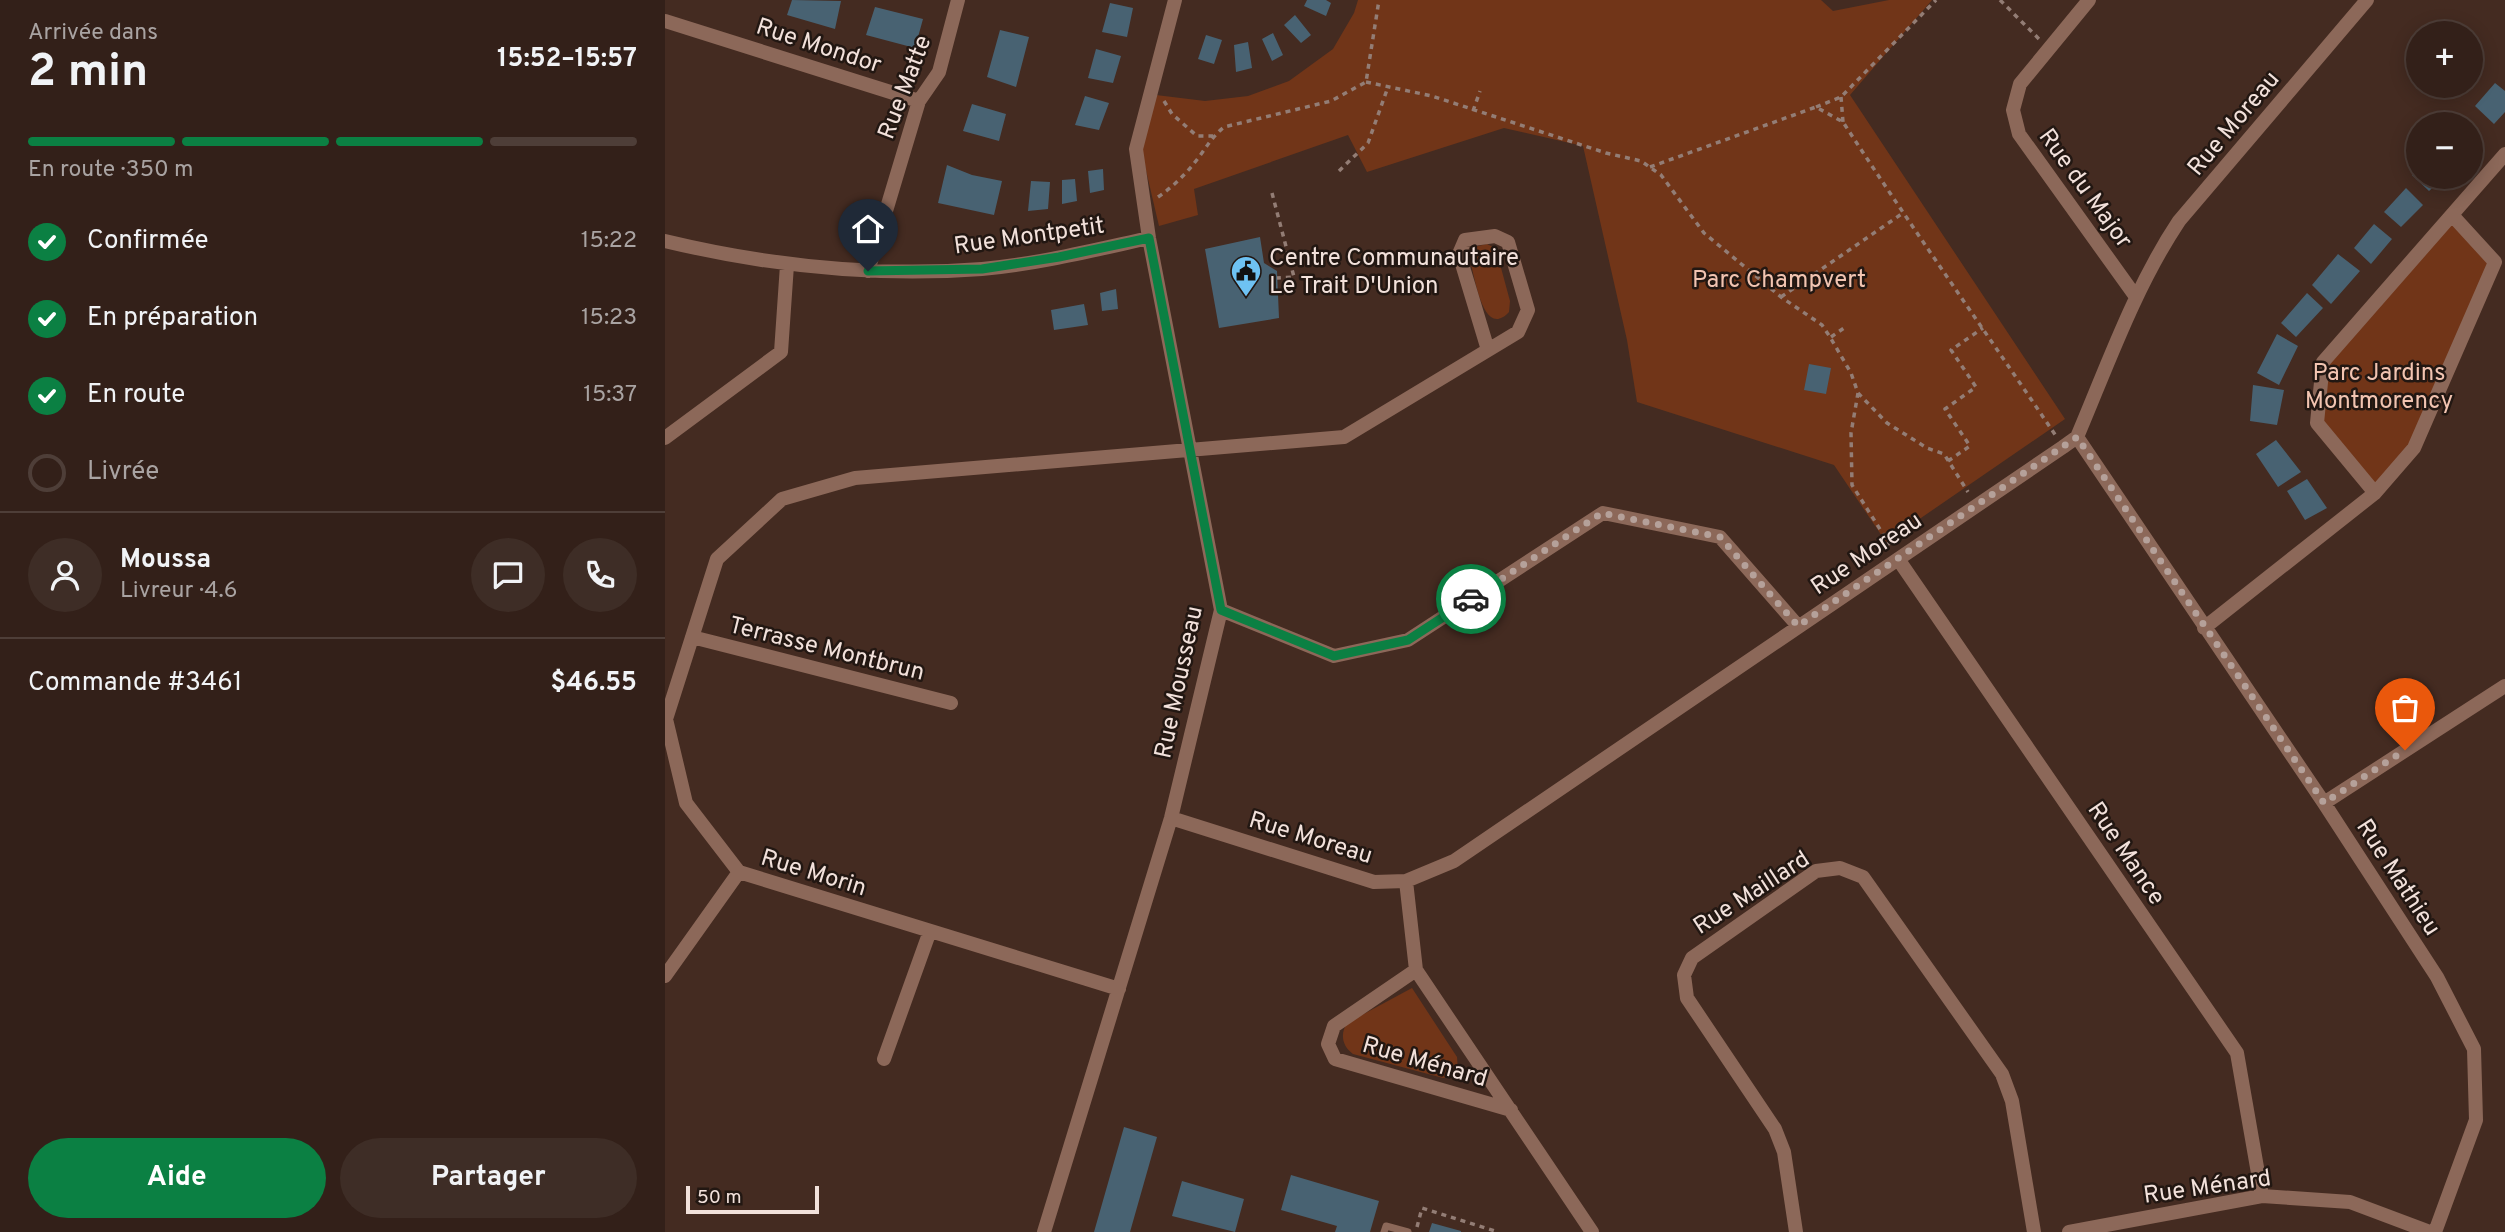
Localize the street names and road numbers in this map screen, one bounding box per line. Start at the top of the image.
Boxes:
street label: Rue Mondor [752,13,885,81]
street label: Rue Matte [872,32,939,144]
street label: Rue Moreau [2182,66,2287,183]
street label: Rue du Major [2031,123,2138,255]
street label: Rue Montpetit [952,212,1107,262]
street label: Rue Moreau [1806,506,1928,603]
street label: Rue Mousseau [1149,603,1211,761]
street label: Terrasse Montbrun [726,611,927,689]
street label: Rue Mance [2080,797,2171,911]
street label: Rue Moreau [1245,806,1376,872]
street label: Rue Mathieu [2349,814,2446,942]
street label: Rue Morin [757,844,870,904]
street label: Rue Maillard [1688,845,1816,942]
street label: Rue Ménard [1359,1031,1490,1095]
street label: Rue Ménard [2142,1164,2273,1212]

